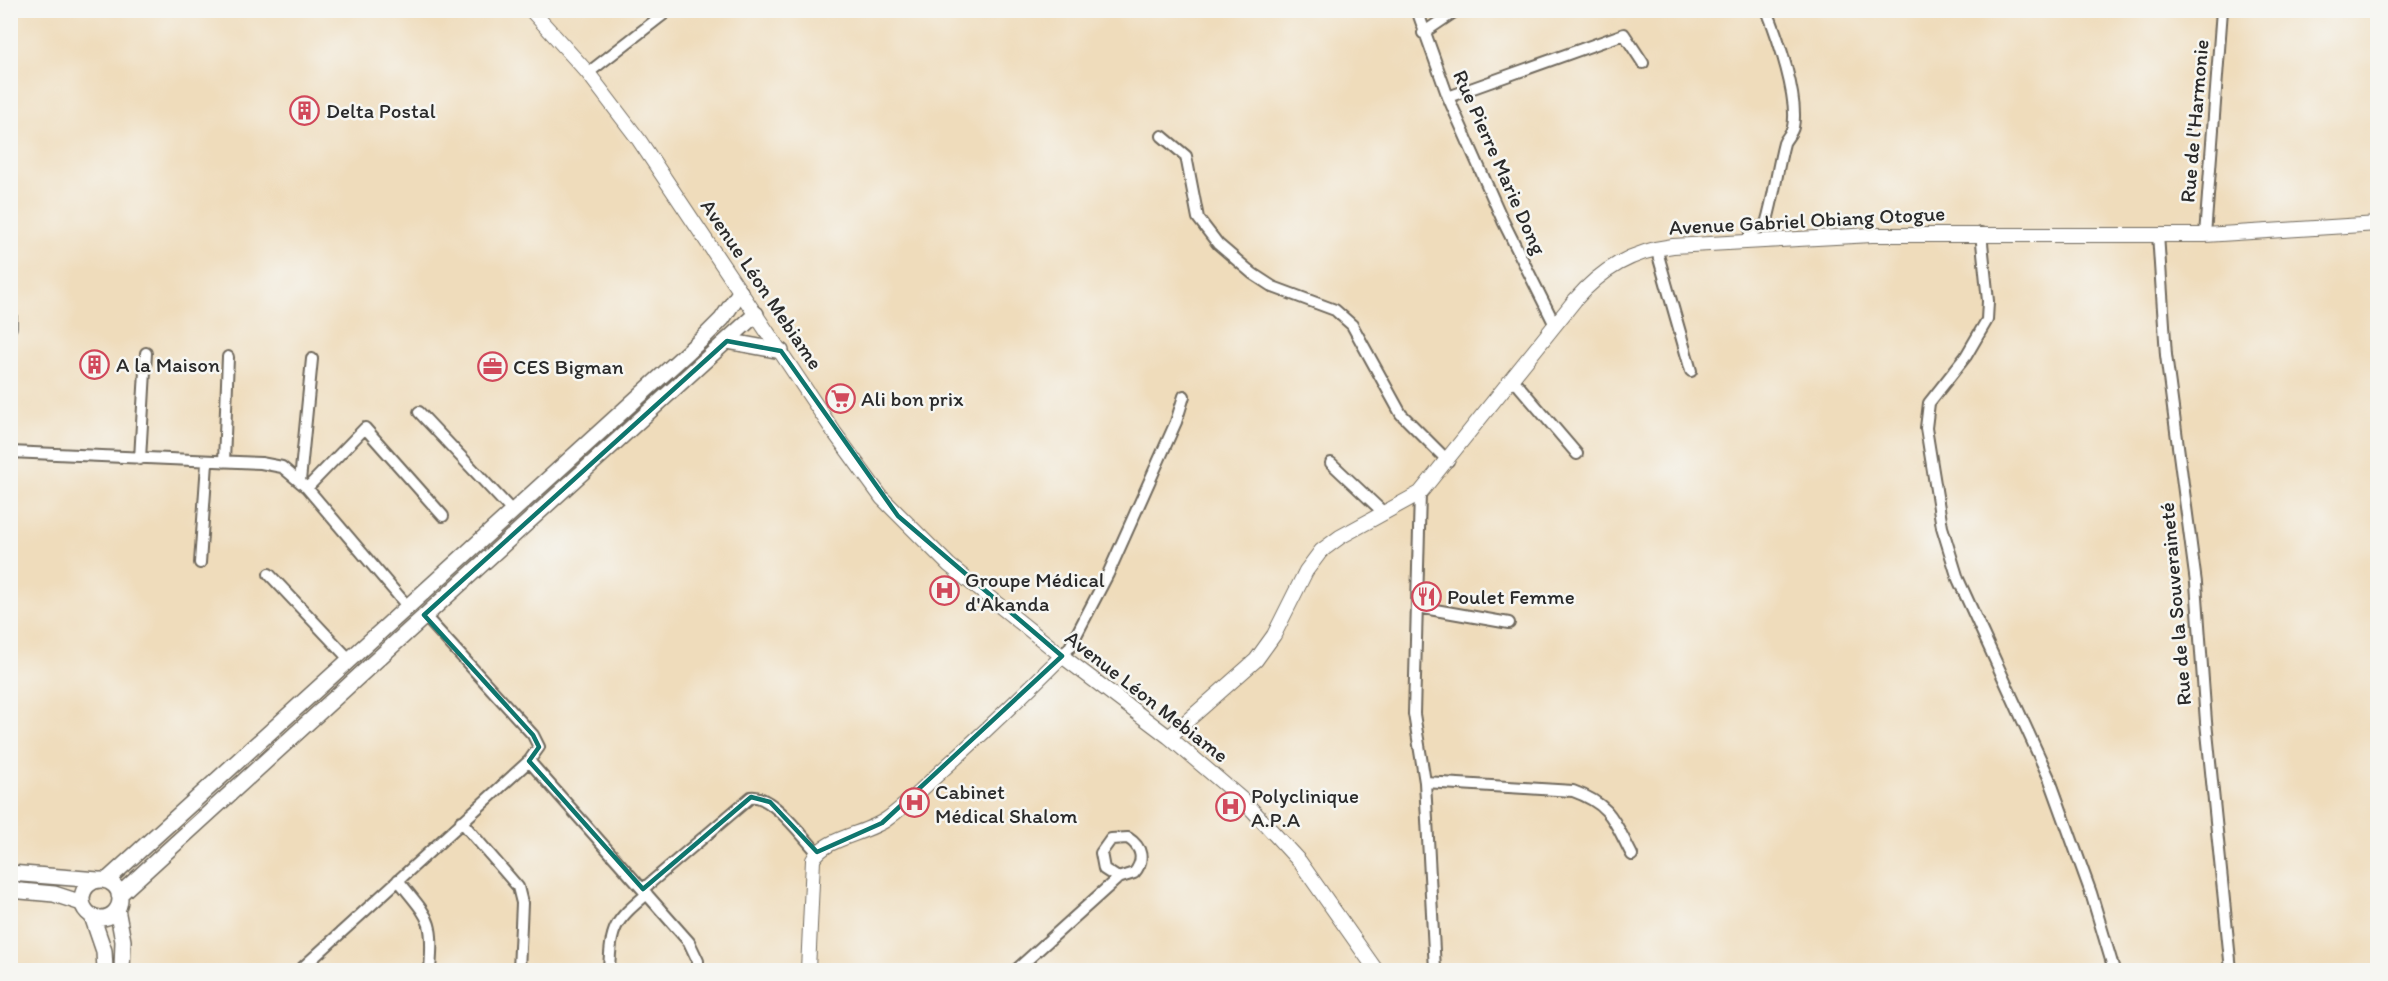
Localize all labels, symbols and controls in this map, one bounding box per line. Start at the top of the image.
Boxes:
street label: Rue de l'Harmonie [2174,38,2214,204]
street label: Rue Pierre Marie Dong [1448,66,1552,259]
building icon: Delta Postal [289,94,321,126]
place label: Delta Postal [326,98,436,123]
street label: Avenue Léon Mebiame [696,194,828,374]
street label: Avenue Gabriel Obiang Otogue [1668,200,1946,240]
building icon: A la Maison [79,348,111,380]
office icon: CES Bigman [476,350,508,382]
place label: A la Maison [116,352,220,377]
place label: CES Bigman [513,354,624,379]
supermarket icon: Ali bon prix [824,382,856,414]
place label: Ali bon prix [861,386,964,411]
street label: Rue de la Souveraineté [2154,501,2196,707]
place label: Groupe Médical d'Akanda [965,567,1105,616]
hospital icon: Groupe Médical d'Akanda [928,575,960,607]
restaurant icon: Poulet Femme [1410,580,1442,612]
place label: Poulet Femme [1447,584,1575,609]
street label: Avenue Léon Mebiame [1060,625,1234,767]
place label: Cabinet Médical Shalom [935,779,1078,828]
place label: Polyclinique A.P.A [1251,783,1359,832]
hospital icon: Cabinet Médical Shalom [898,787,930,819]
hospital icon: Polyclinique A.P.A [1214,791,1246,823]

